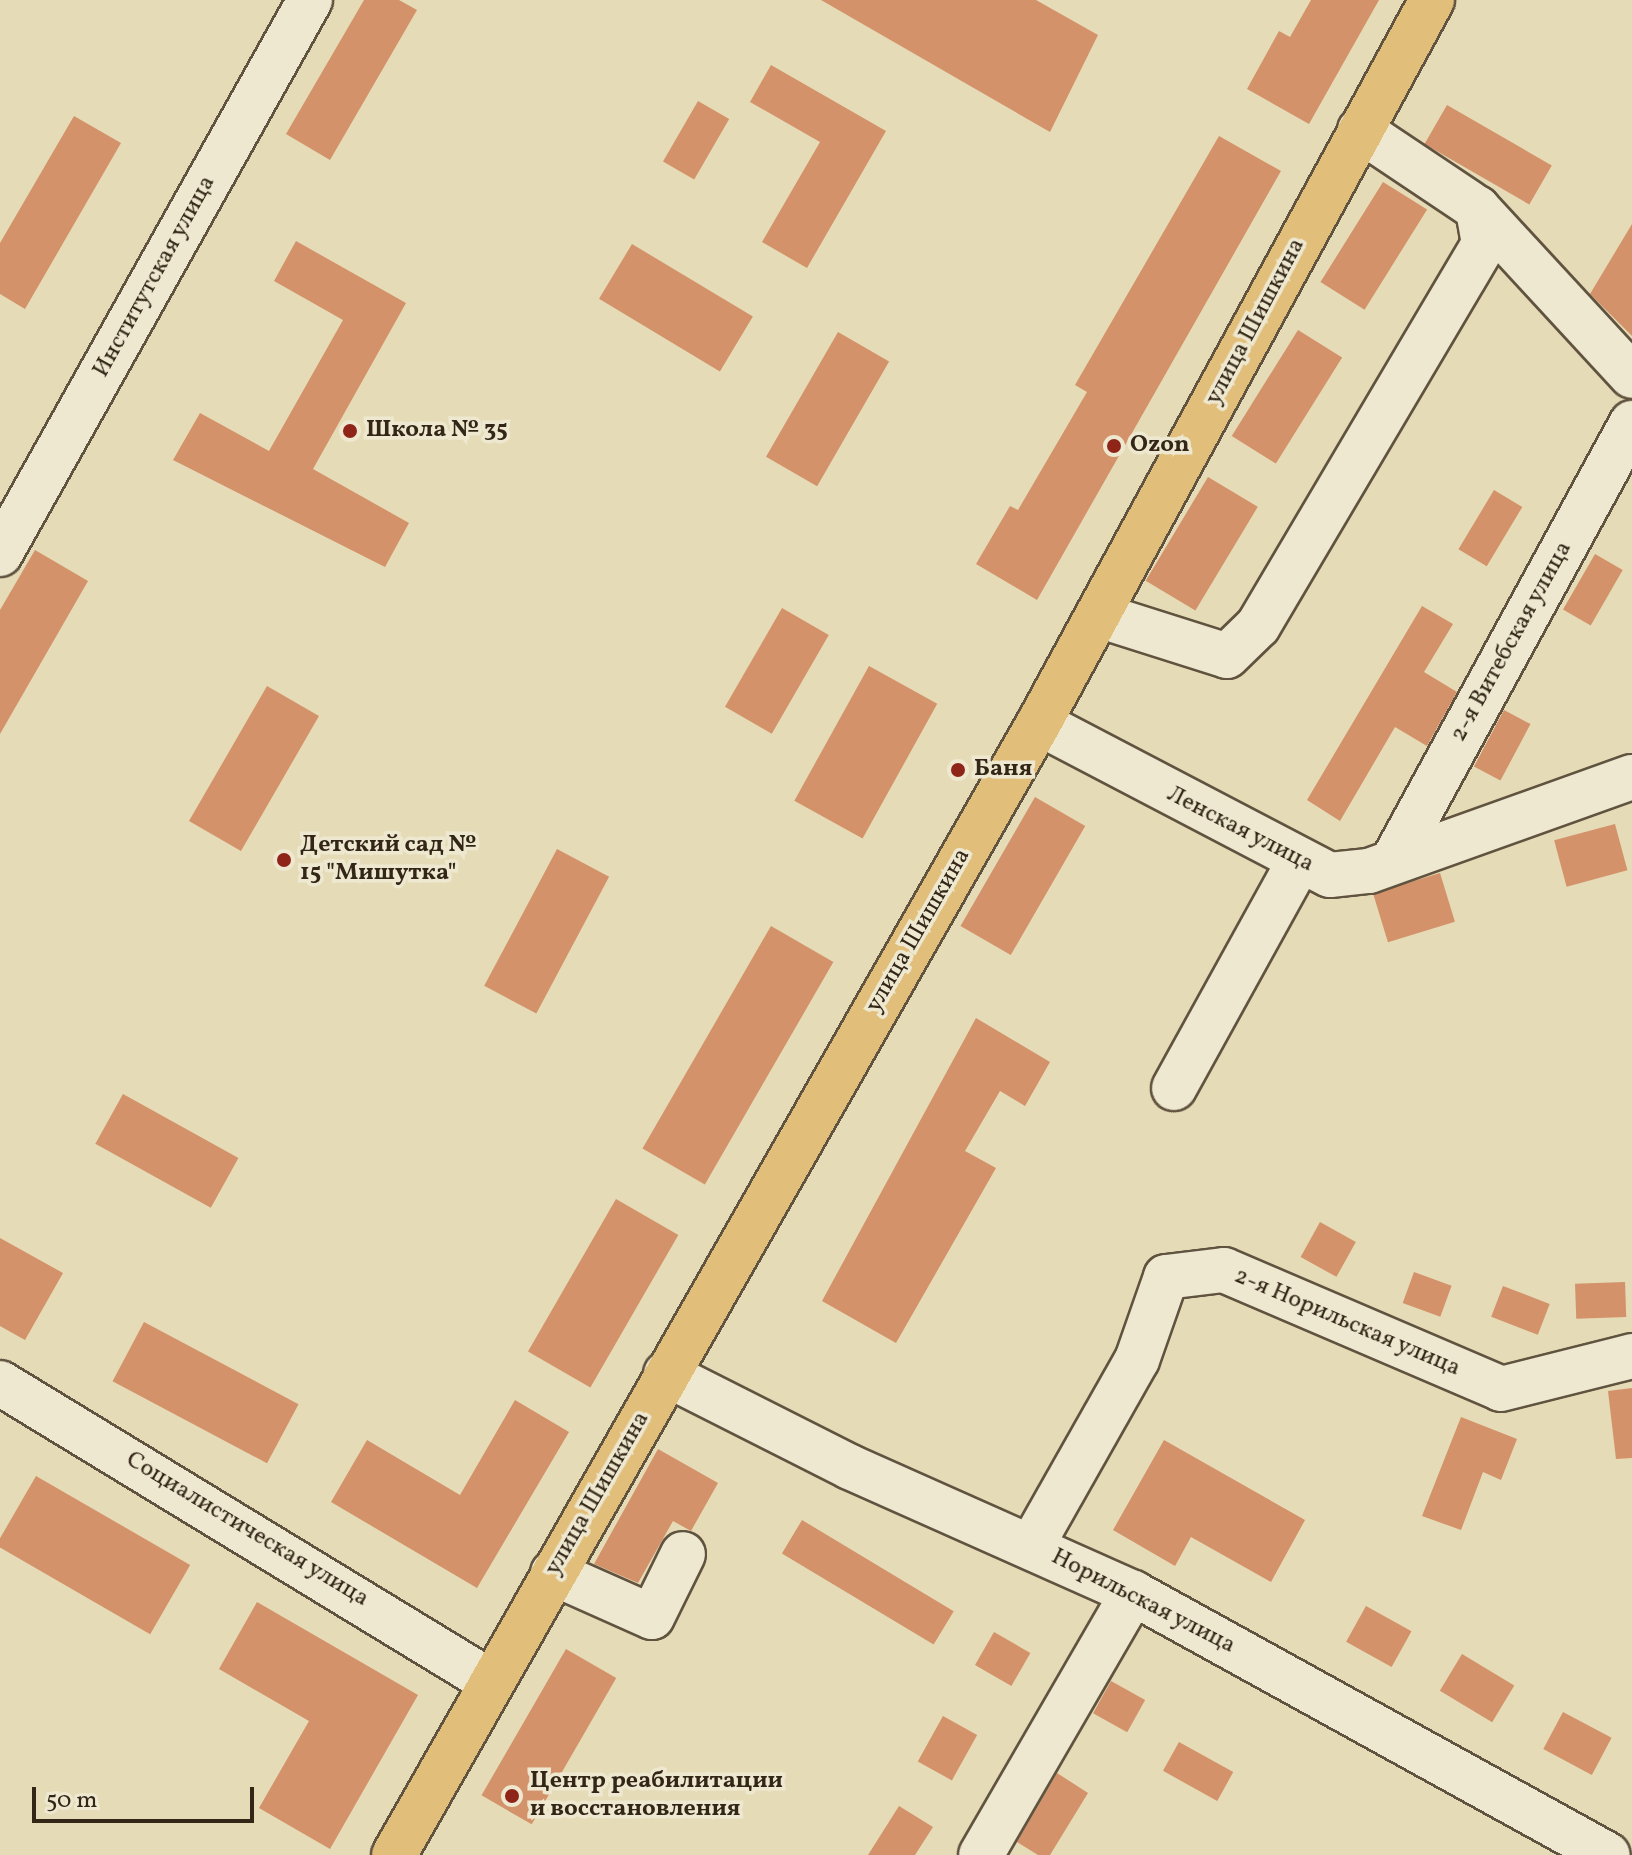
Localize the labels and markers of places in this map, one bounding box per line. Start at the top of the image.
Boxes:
place label: Школа № 35 [366,417,508,445]
marker: Школа № 35 [341,422,359,440]
place label: Ozon [1130,432,1190,460]
marker: Ozon [1105,437,1123,455]
place label: Баня [974,756,1032,784]
marker: Баня [949,761,967,779]
place label: Детский сад № 15 "Мишутка" [300,832,477,888]
marker: Детский сад № 15 "Мишутка" [275,851,293,869]
place label: Центр реабилитации и восстановления [530,1768,783,1824]
marker: Центр реабилитации и восстановления [501,1785,523,1807]

